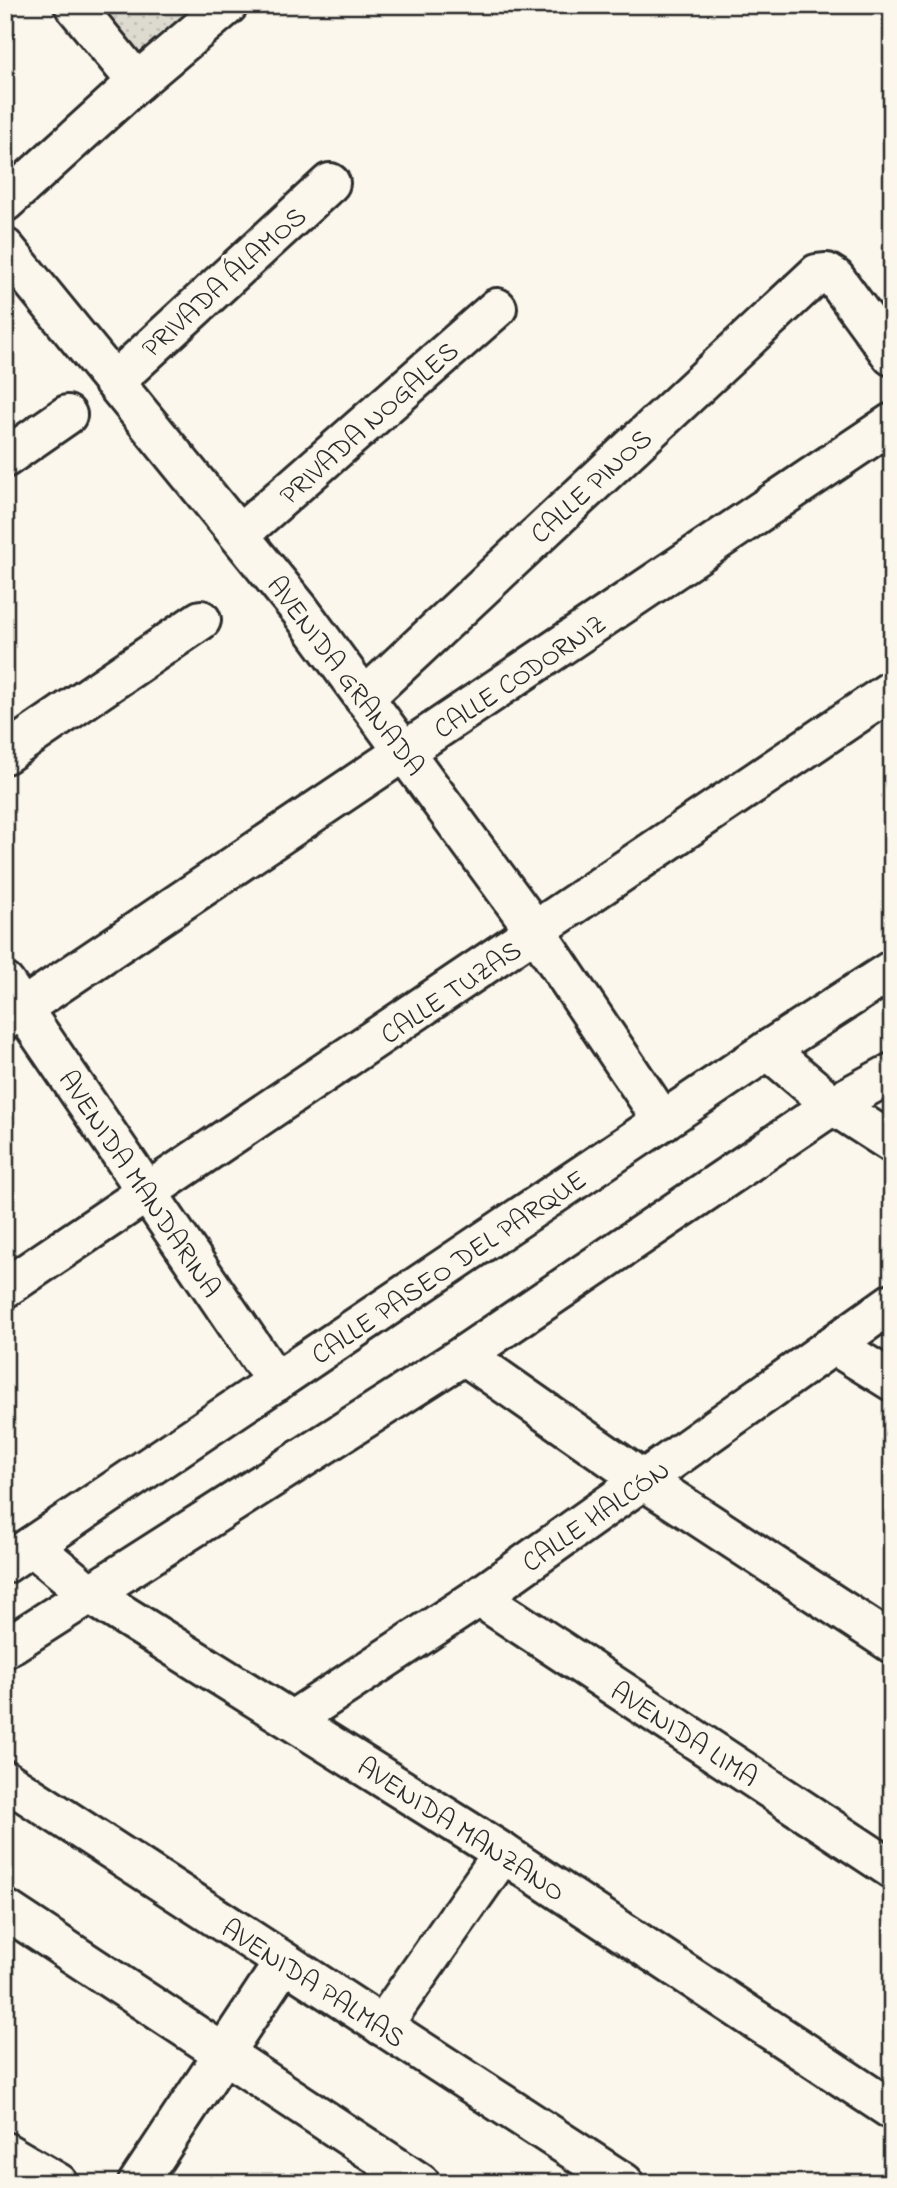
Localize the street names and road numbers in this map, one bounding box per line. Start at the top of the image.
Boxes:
street label: PRIVADA ÁLAMOS [134,198,317,369]
street label: PRIVADA NOGALES [271,333,469,517]
street label: CALLE PINOS [522,420,663,555]
street label: AVENIDA GRANADA [255,568,433,786]
street label: CALLE CODORNIZ [426,605,616,751]
street label: CALLE TUZAS [373,932,531,1056]
street label: AVENIDA MANDARINA [46,1063,230,1307]
street label: CALLE PASEO DEL PARQUE [304,1161,596,1377]
street label: CALLE HALCÓN [514,1451,680,1584]
street label: AVENIDA LIMA [601,1673,765,1799]
street label: AVENIDA MANZANO [348,1748,572,1914]
street label: AVENIDA PALMAS [212,1910,412,2060]

